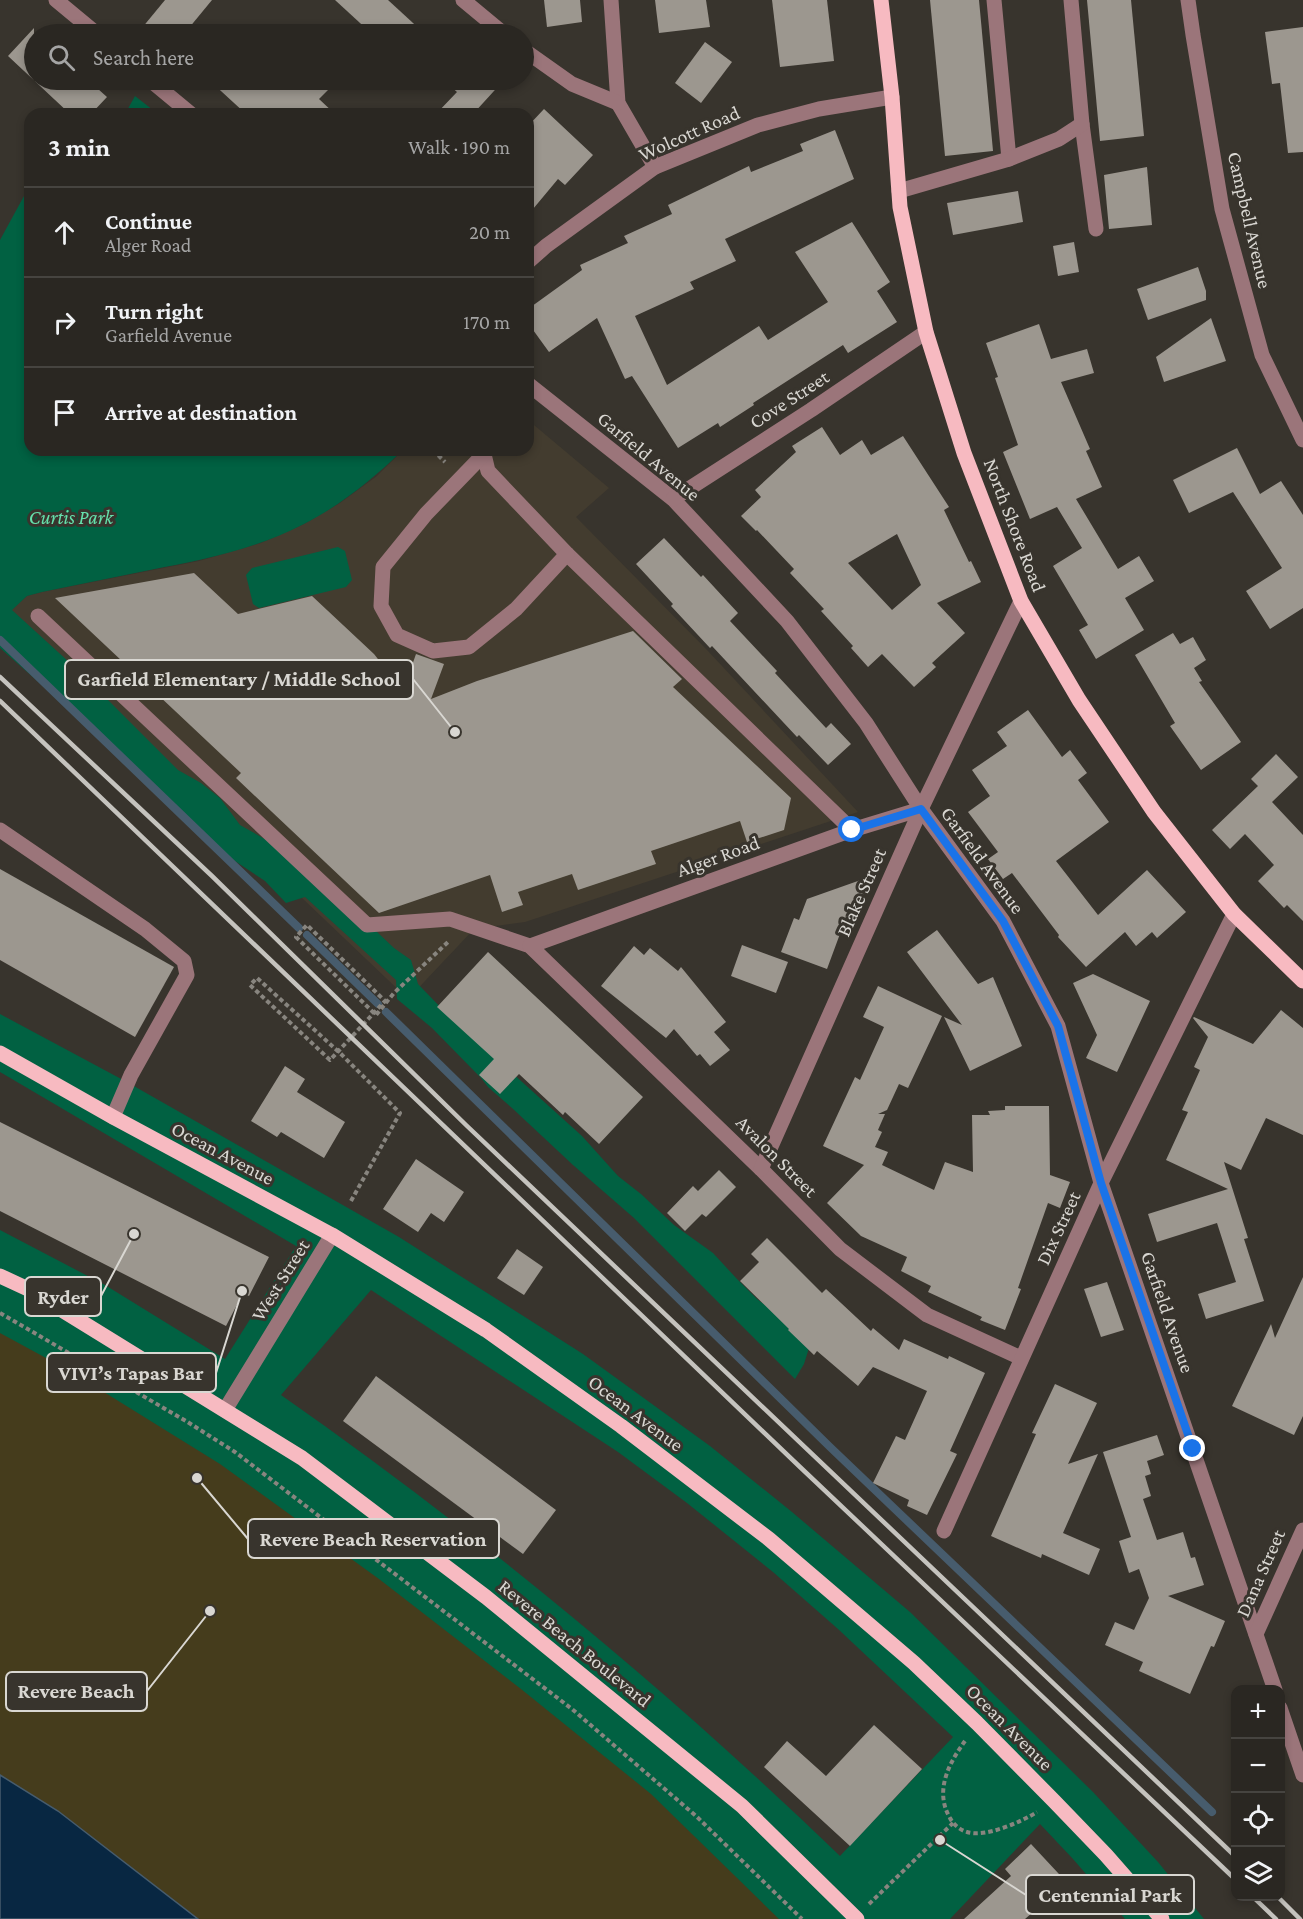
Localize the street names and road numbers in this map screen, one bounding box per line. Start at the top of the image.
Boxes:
street label: Wolcott Road [635,101,743,165]
street label: Campbell Avenue [1223,149,1276,291]
street label: Cove Street [745,365,833,433]
street label: Garfield Avenue [593,407,705,505]
street label: North Shore Road [979,455,1051,595]
street label: Garfield Avenue [937,802,1029,918]
street label: Alger Road [674,831,763,882]
street label: Blake Street [832,844,890,940]
street label: Avalon Street [732,1111,822,1201]
street label: Ocean Avenue [168,1117,278,1189]
street label: Dix Street [1031,1187,1085,1268]
street label: West Street [246,1235,314,1325]
street label: Garfield Avenue [1137,1248,1199,1376]
street label: Ocean Avenue [584,1370,688,1456]
street label: Dana Street [1231,1526,1289,1620]
street label: Revere Beach Boulevard [495,1575,656,1711]
street label: Ocean Avenue [962,1679,1058,1775]

